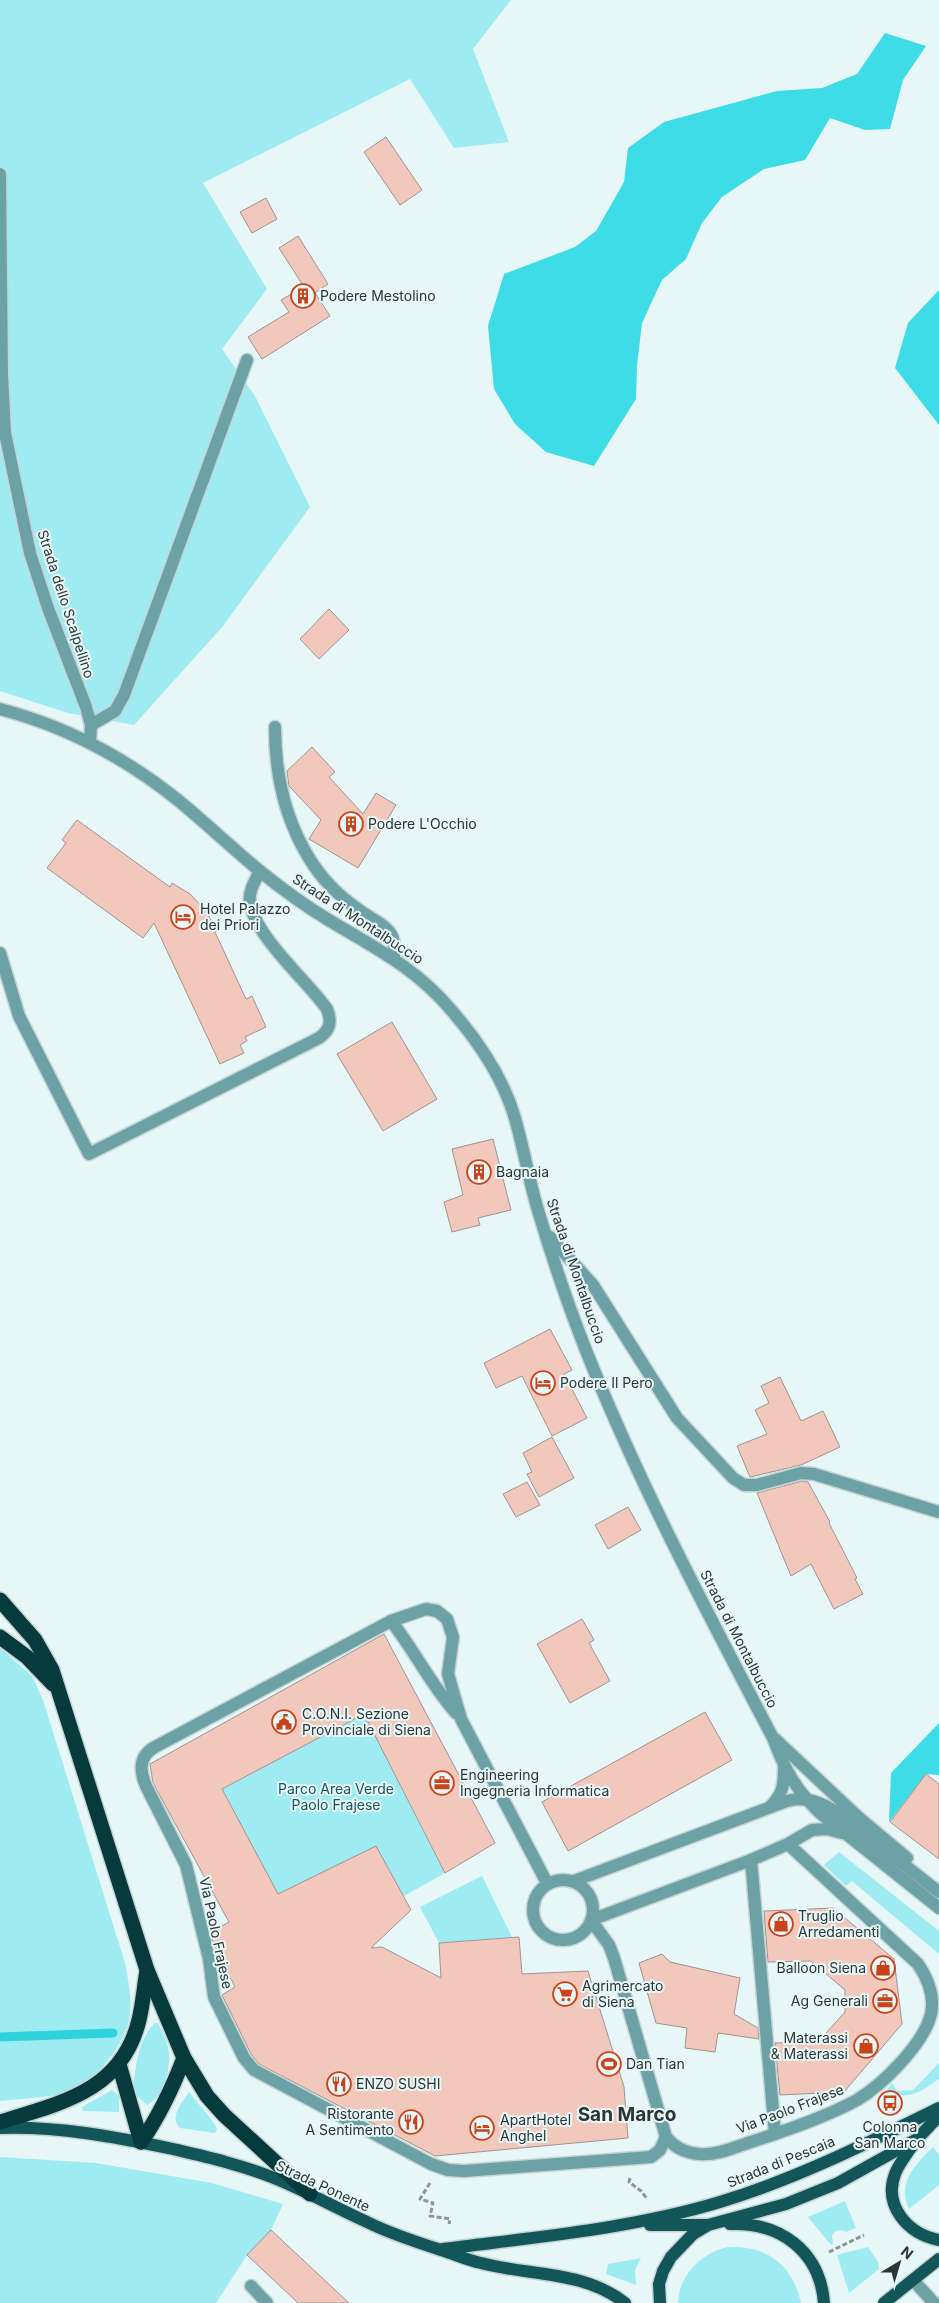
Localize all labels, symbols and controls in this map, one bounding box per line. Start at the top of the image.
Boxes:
building icon: Podere Mestolino [290,283,316,309]
place label: Podere Mestolino [320,287,436,304]
street label: Strada dello Scalpellino [34,528,98,680]
building icon: Podere L'Occhio [338,811,364,837]
place label: Podere L'Occhio [368,815,477,832]
street label: Strada di Montalbuccio [290,870,427,967]
place label: Hotel Palazzo dei Priori [200,900,290,933]
hotel icon: Hotel Palazzo dei Priori [170,904,196,930]
building icon: Bagnaia [466,1159,492,1185]
place label: Bagnaia [496,1163,549,1180]
street label: Strada di Montalbuccio [544,1196,609,1346]
hotel icon: Podere Il Pero [530,1370,556,1396]
place label: Podere Il Pero [560,1374,653,1391]
street label: Strada di Montalbuccio [697,1567,782,1711]
place label: C.O.N.I. Sezione Provinciale di Siena [302,1705,431,1738]
public building icon: C.O.N.I. Sezione Provinciale di Siena [271,1709,297,1735]
place label: Engineering Ingegneria Informatica [460,1766,609,1799]
office icon: Engineering Ingegneria Informatica [429,1770,455,1796]
park label: Parco Area Verde Paolo Frajese [278,1780,394,1813]
street label: Via Paolo Frajese [196,1875,237,1990]
place label: Truglio Arredamenti [798,1907,879,1940]
shop icon: Truglio Arredamenti [768,1911,794,1937]
shop icon: Balloon Siena [870,1955,896,1981]
place label: Balloon Siena [777,1959,866,1976]
place label: Agrimercato di Siena [582,1977,663,2010]
supermarket icon: Agrimercato di Siena [552,1981,578,2007]
office icon: Ag Generali [872,1988,898,2014]
place label: Ag Generali [791,1992,868,2009]
place label: Materassi & Materassi [771,2029,848,2062]
shop icon: Materassi & Materassi [853,2033,879,2059]
sports icon: Dan Tian [596,2051,622,2077]
place label: Dan Tian [626,2055,685,2072]
restaurant icon: ENZO SUSHI [326,2071,352,2097]
place label: ENZO SUSHI [356,2075,441,2092]
street label: Via Paolo Frajese [734,2080,846,2137]
bus stop icon: Colonna San Marco [877,2090,903,2116]
district label: San Marco [578,2103,676,2126]
place label: Ristorante A Sentimento [305,2105,394,2138]
restaurant icon: Ristorante A Sentimento [398,2109,424,2135]
place label: ApartHotel Anghel [500,2111,571,2144]
hotel icon: ApartHotel Anghel [469,2115,495,2141]
place label: Colonna San Marco [855,2118,926,2151]
street label: Strada di Pescaia [724,2132,837,2191]
street label: Strada Ponente [274,2156,373,2215]
north arrow [874,2238,924,2288]
text: N [898,2242,917,2262]

